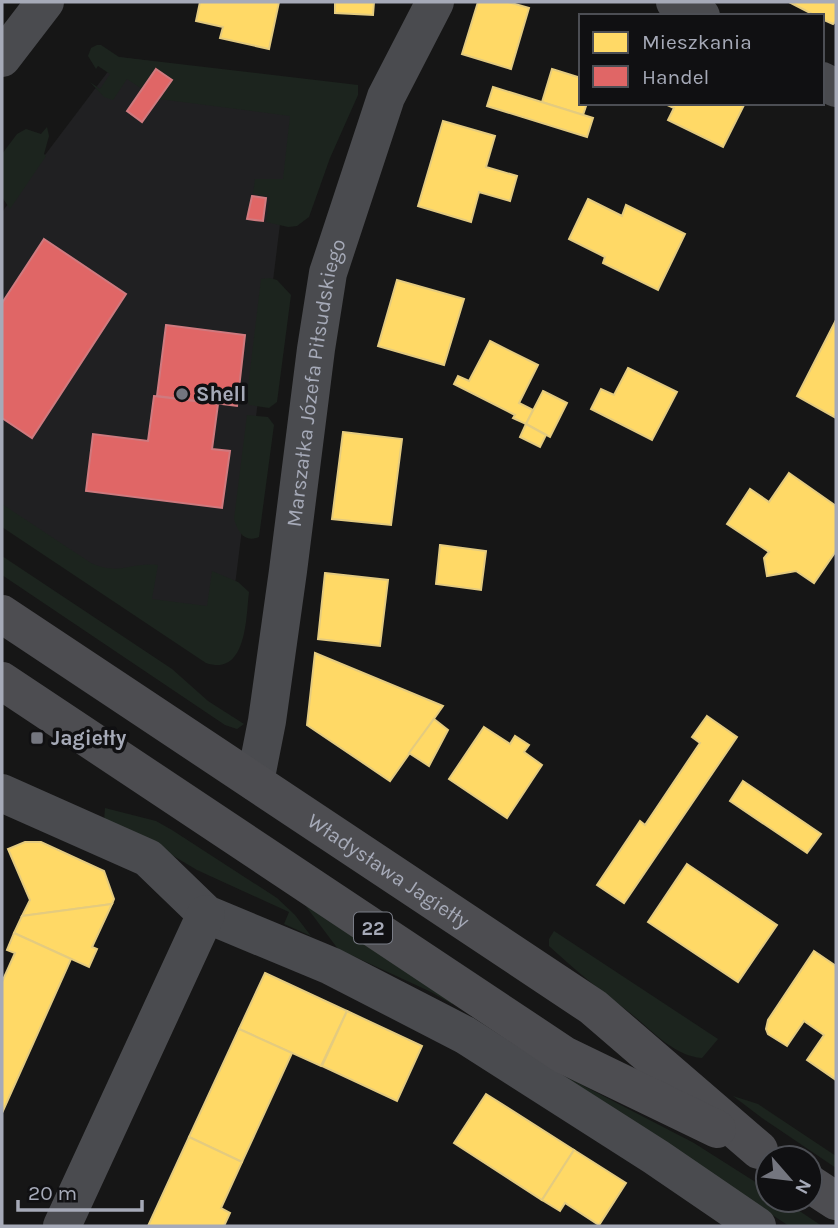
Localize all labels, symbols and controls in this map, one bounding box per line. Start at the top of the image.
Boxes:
legend [579,14,824,105]
text: Mieszkania [642,30,752,54]
text: Handel [642,65,709,89]
street label: Marszałka Józefa Piłsudskiego [282,236,351,528]
place label: Shell [196,382,246,406]
marker: Shell [174,386,190,402]
place label: Jagiełły [51,726,127,750]
marker: Jagiełły [29,730,45,746]
street label: Władysława Jagiełły [303,809,474,933]
road number: 22 [354,912,392,944]
north arrow [754,1144,824,1214]
scale bar [18,1168,142,1212]
text: N [790,1175,816,1198]
text: 20 m [28,1181,77,1205]

